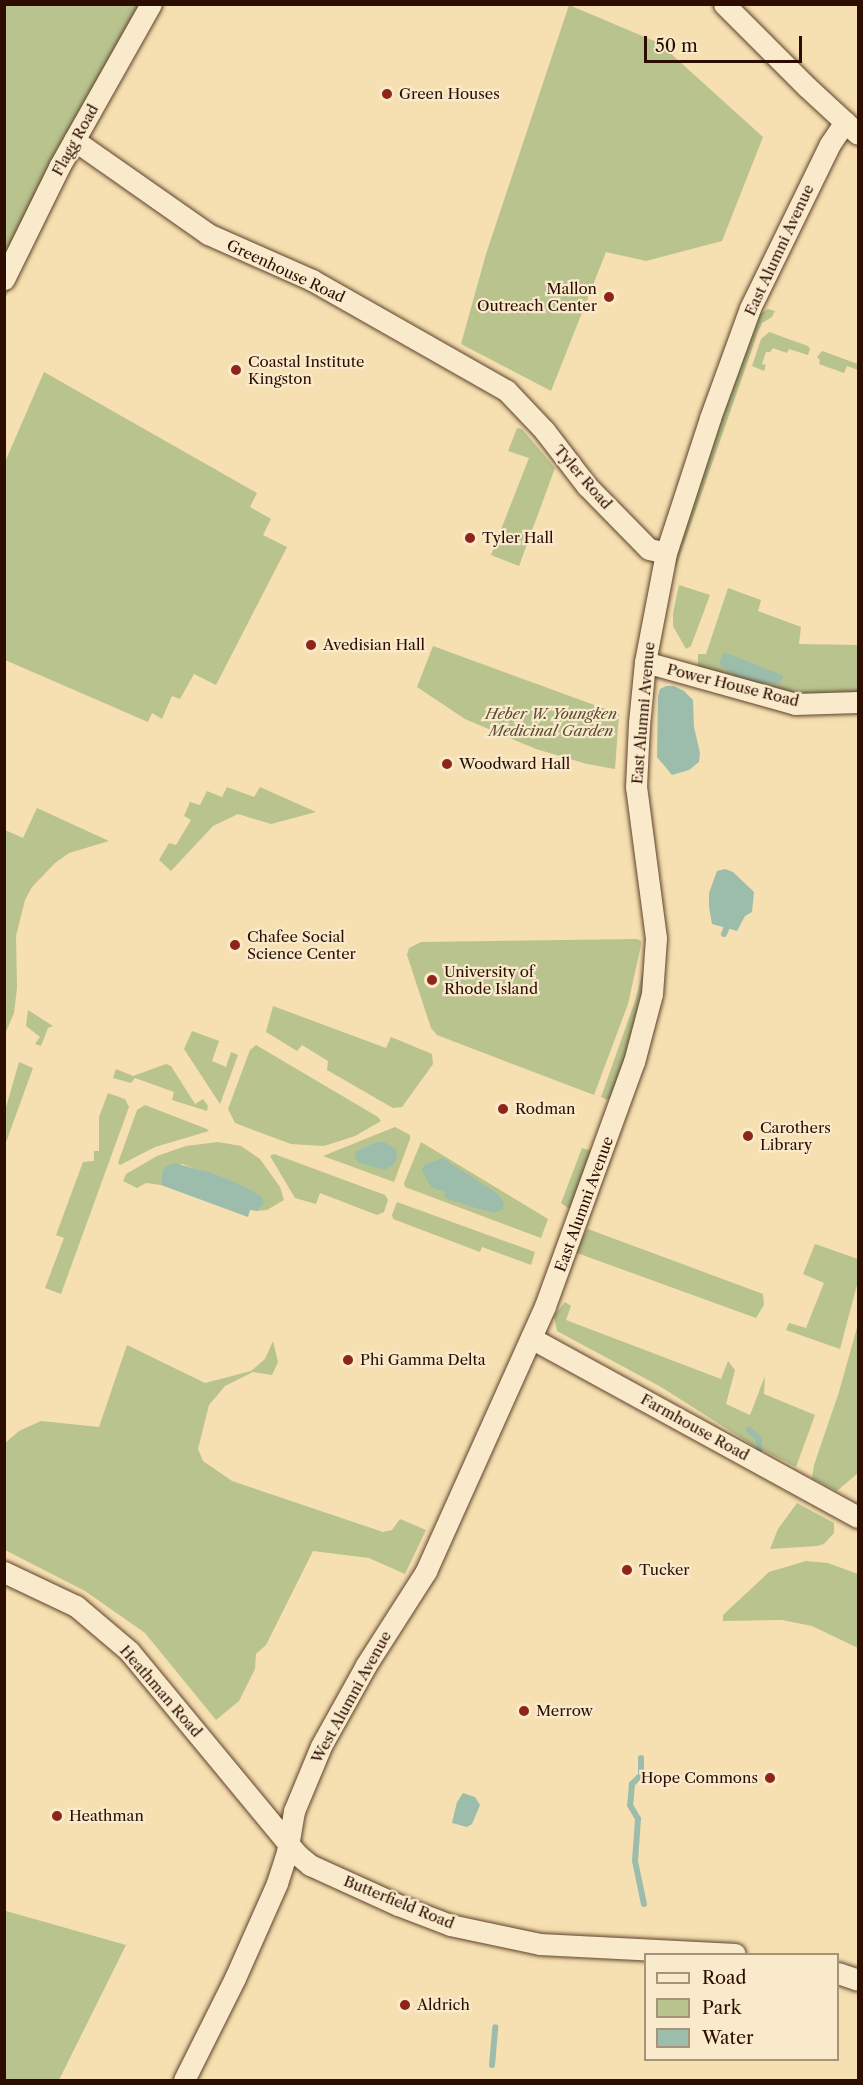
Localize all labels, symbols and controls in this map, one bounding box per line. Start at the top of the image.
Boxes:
scale bar [647,24,804,62]
text: 50 m [655,35,698,57]
place label: Green Houses [399,85,500,103]
marker: Green Houses [380,87,394,101]
street label: Flagg Road [48,101,102,179]
street label: East Alumni Avenue [740,181,818,319]
street label: Greenhouse Road [224,236,348,306]
place label: Mallon Outreach Center [477,279,597,314]
marker: Mallon Outreach Center [602,290,616,304]
place label: Coastal Institute Kingston [248,352,364,387]
marker: Coastal Institute Kingston [229,363,243,377]
street label: Tyler Road [550,441,616,513]
place label: Tyler Hall [482,529,554,547]
marker: Tyler Hall [463,531,477,545]
place label: Avedisian Hall [323,636,425,654]
marker: Avedisian Hall [304,638,318,652]
street label: East Alumni Avenue [628,640,658,786]
street label: Power House Road [665,660,801,710]
park label: Heber W. Youngken Medicinal Garden [485,704,617,739]
place label: Woodward Hall [459,755,570,773]
marker: Woodward Hall [440,757,454,771]
place label: Chafee Social Science Center [247,927,356,962]
marker: Chafee Social Science Center [228,938,242,952]
place label: University of Rhode Island [444,962,538,997]
marker: University of Rhode Island [425,973,439,987]
place label: Rodman [515,1100,575,1118]
marker: Rodman [496,1102,510,1116]
place label: Carothers Library [760,1118,831,1153]
marker: Carothers Library [741,1129,755,1143]
street label: East Alumni Avenue [551,1133,617,1275]
place label: Phi Gamma Delta [360,1351,486,1369]
marker: Phi Gamma Delta [341,1353,355,1367]
street label: Farmhouse Road [638,1390,752,1464]
place label: Tucker [639,1561,690,1579]
marker: Tucker [620,1563,634,1577]
street label: West Alumni Avenue [307,1627,395,1767]
street label: Heathman Road [116,1641,206,1741]
place label: Merrow [536,1702,593,1720]
marker: Merrow [517,1704,531,1718]
place label: Hope Commons [641,1769,758,1787]
marker: Hope Commons [763,1771,777,1785]
place label: Heathman [69,1807,144,1825]
marker: Heathman [50,1809,64,1823]
street label: Butterfield Road [341,1872,457,1932]
legend [644,1953,839,2061]
text: Road [702,1967,747,1989]
place label: Aldrich [417,1996,470,2014]
text: Park [702,1997,741,2019]
marker: Aldrich [398,1998,412,2012]
text: Water [702,2027,754,2049]

